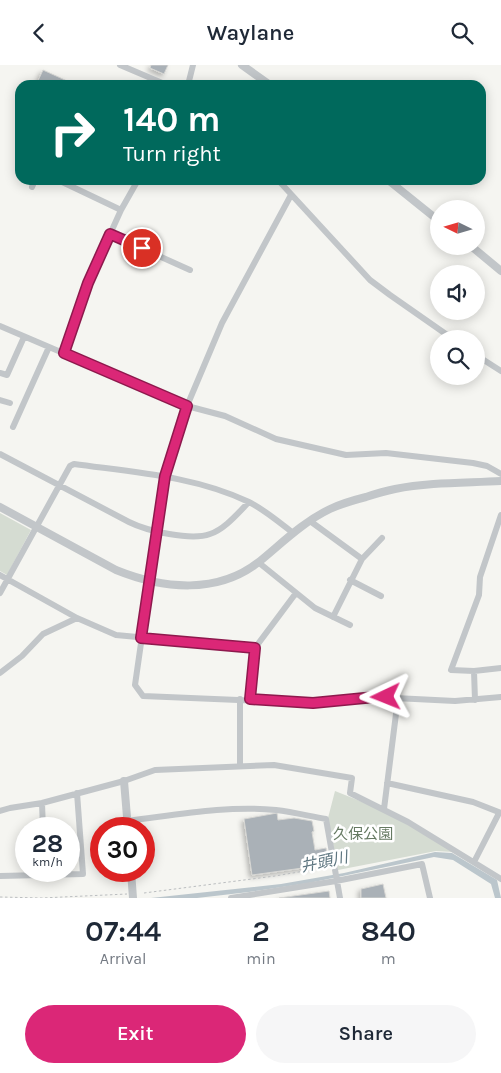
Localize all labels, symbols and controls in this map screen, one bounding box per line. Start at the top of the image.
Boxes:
icon: back [25,19,53,47]
icon: search [448,19,476,47]
text: Waylane [207,20,294,46]
text: 140 m [123,99,221,140]
icon: right [40,100,105,165]
text: Turn right [123,141,221,167]
north arrow [430,200,485,255]
map controls [430,200,485,385]
pin [121,227,163,269]
icon: arrive [128,234,156,262]
button: sound [430,265,485,320]
button: search [430,330,485,385]
position arrow [359,670,411,722]
speed limit sign: 30 [90,817,155,882]
park label: 久保公園 [333,825,393,843]
text: 28 [32,829,63,858]
water label: 井頭川 [299,847,352,876]
text: km/h [32,855,63,869]
text: 07:44 [85,913,161,949]
text: 2 [252,913,270,949]
text: 840 [361,913,416,949]
text: Arrival [100,949,147,968]
text: min [246,949,276,968]
text: m [381,949,396,968]
button: Exit [25,1005,246,1063]
button: Share [256,1005,476,1063]

